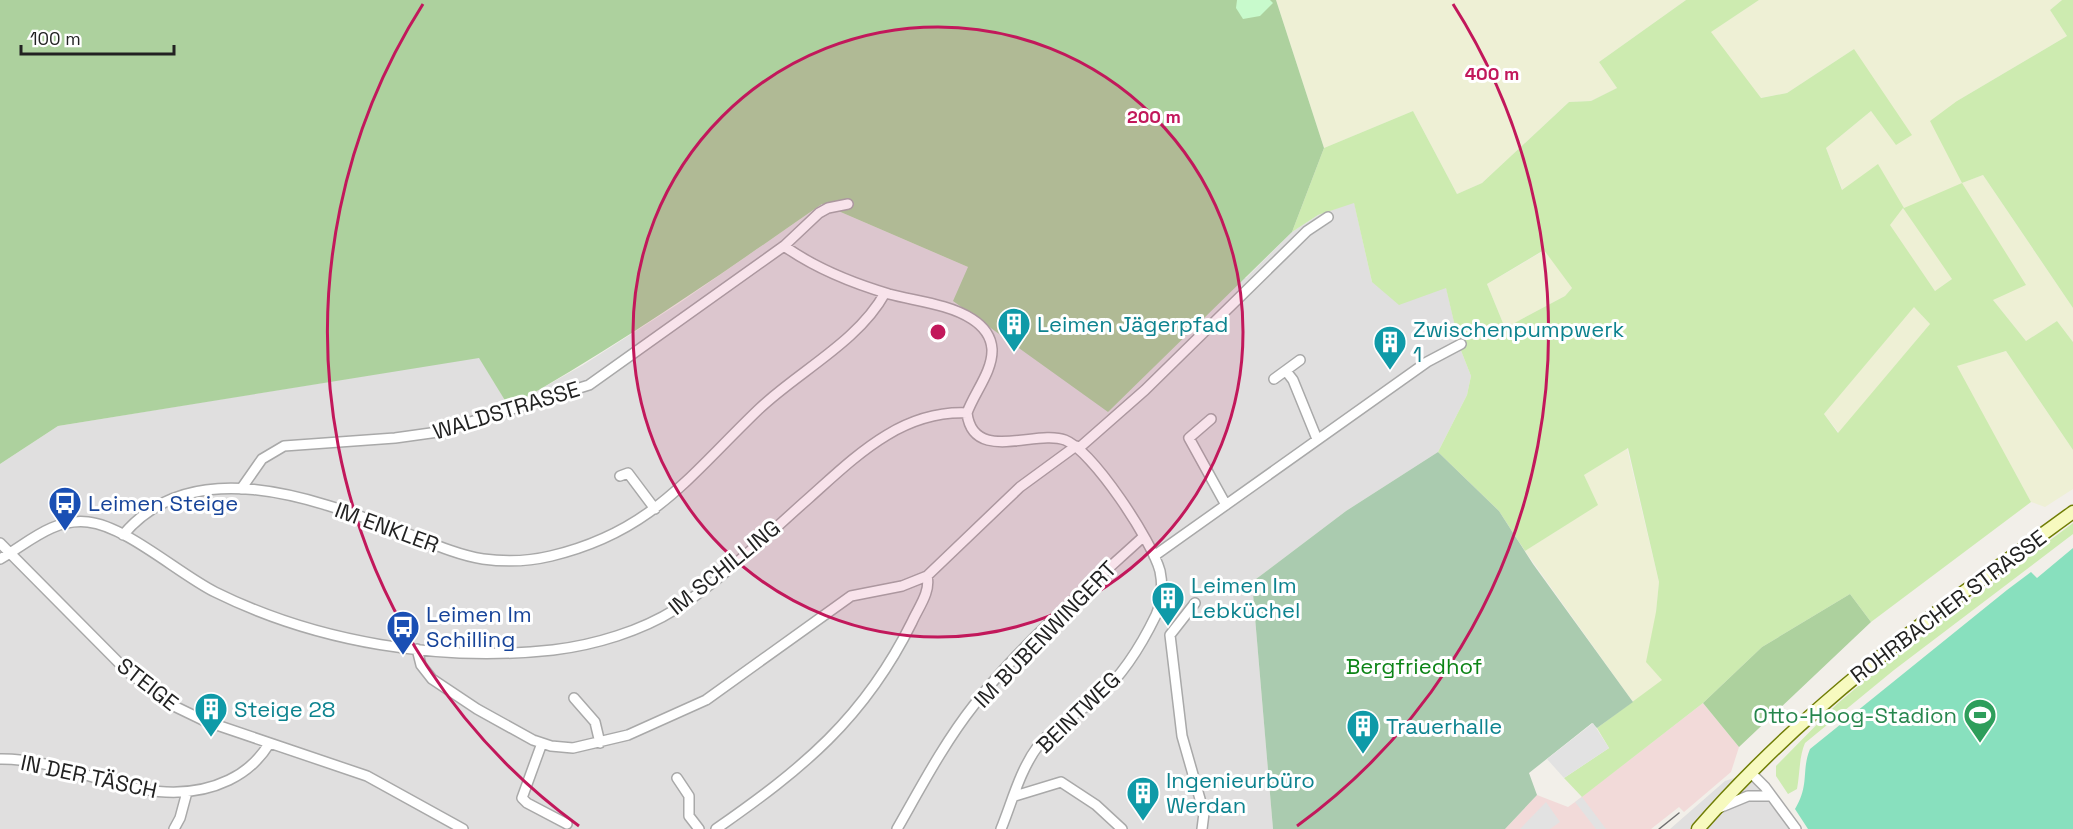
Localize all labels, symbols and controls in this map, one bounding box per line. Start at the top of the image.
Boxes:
scale bar [21,18,174,56]
text: 100 m [30,27,81,50]
text: 400 m [1465,62,1519,85]
text: 200 m [1127,105,1181,128]
building icon: Leimen Jägerpfad [996,306,1032,353]
place label: Leimen Jägerpfad [1037,310,1229,338]
place label: Zwischenpumpwerk 1 [1413,315,1624,368]
centre of rings [928,322,948,342]
building icon: Zwischenpumpwerk 1 [1372,324,1408,371]
street label: WALDSTRASSE [429,374,583,446]
bus stop icon: Leimen Steige [47,485,83,532]
place label: Leimen Steige [88,489,238,517]
street label: IM ENKLER [331,495,443,559]
street label: IM SCHILLING [662,513,786,621]
street label: ROHRBACHER STRASSE [1844,523,2052,689]
street label: IM BUBENWINGERT [968,555,1122,713]
place label: Leimen Im Lebküchel [1191,571,1300,624]
building icon: Leimen Im Lebküchel [1150,580,1186,627]
place label: Leimen Im Schilling [426,600,532,653]
bus stop icon: Leimen Im Schilling [385,609,421,656]
street label: STEIGE [112,651,184,717]
park label: Bergfriedhof [1346,652,1483,680]
street label: BEINTWEG [1030,665,1126,759]
building icon: Steige 28 [193,691,229,738]
place label: Steige 28 [234,695,335,723]
sports icon: Otto-Hoog-Stadion [1962,697,1998,744]
place label: Otto-Hoog-Stadion [1753,701,1957,729]
building icon: Trauerhalle [1345,708,1381,755]
place label: Trauerhalle [1386,712,1502,740]
street label: IN DER TÄSCH [18,748,160,804]
place label: Ingenieurbüro Werdan [1166,766,1315,819]
building icon: Ingenieurbüro Werdan [1125,775,1161,822]

